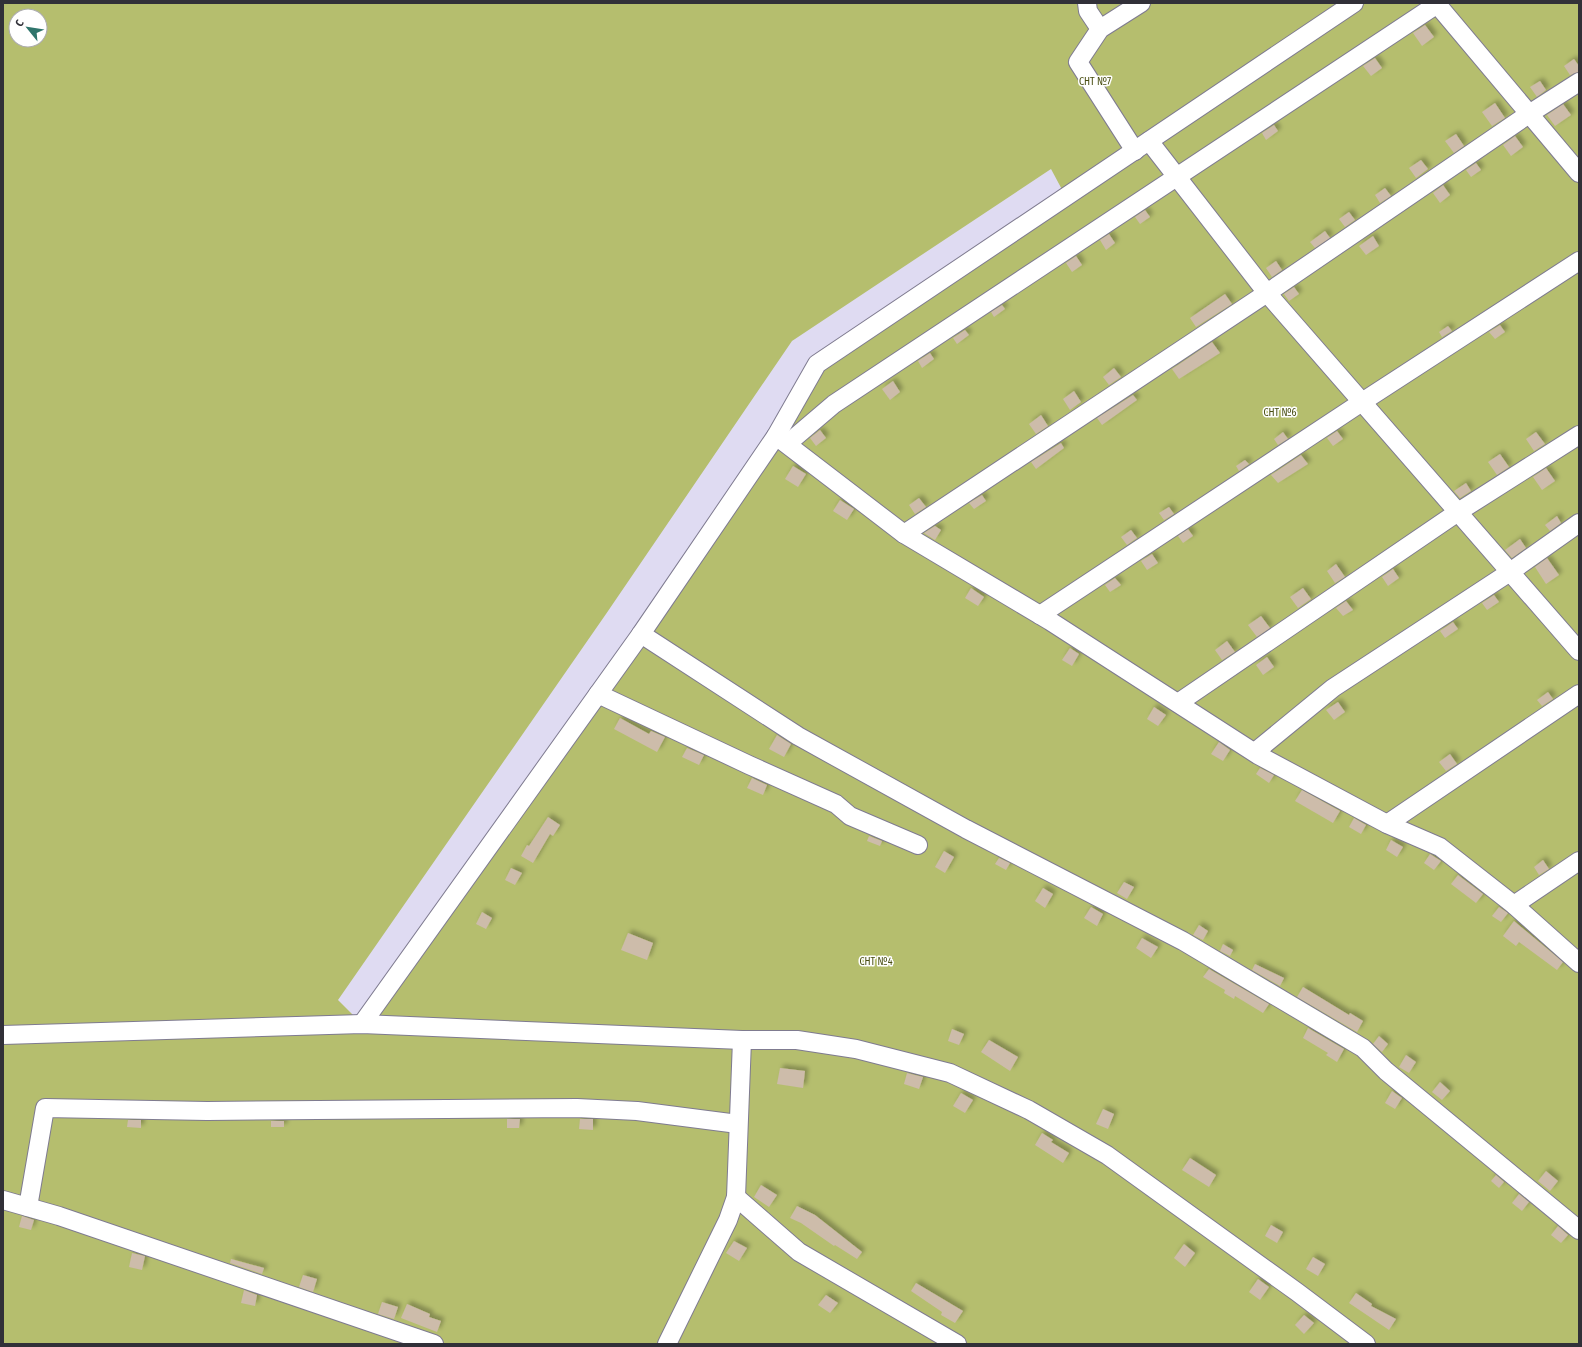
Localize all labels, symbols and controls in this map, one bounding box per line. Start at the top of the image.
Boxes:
north arrow [8,8,48,48]
text: С [13,17,27,29]
park label: СНТ №7 [1079,76,1111,88]
park label: СНТ №6 [1263,407,1297,419]
park label: СНТ №4 [859,956,893,968]

